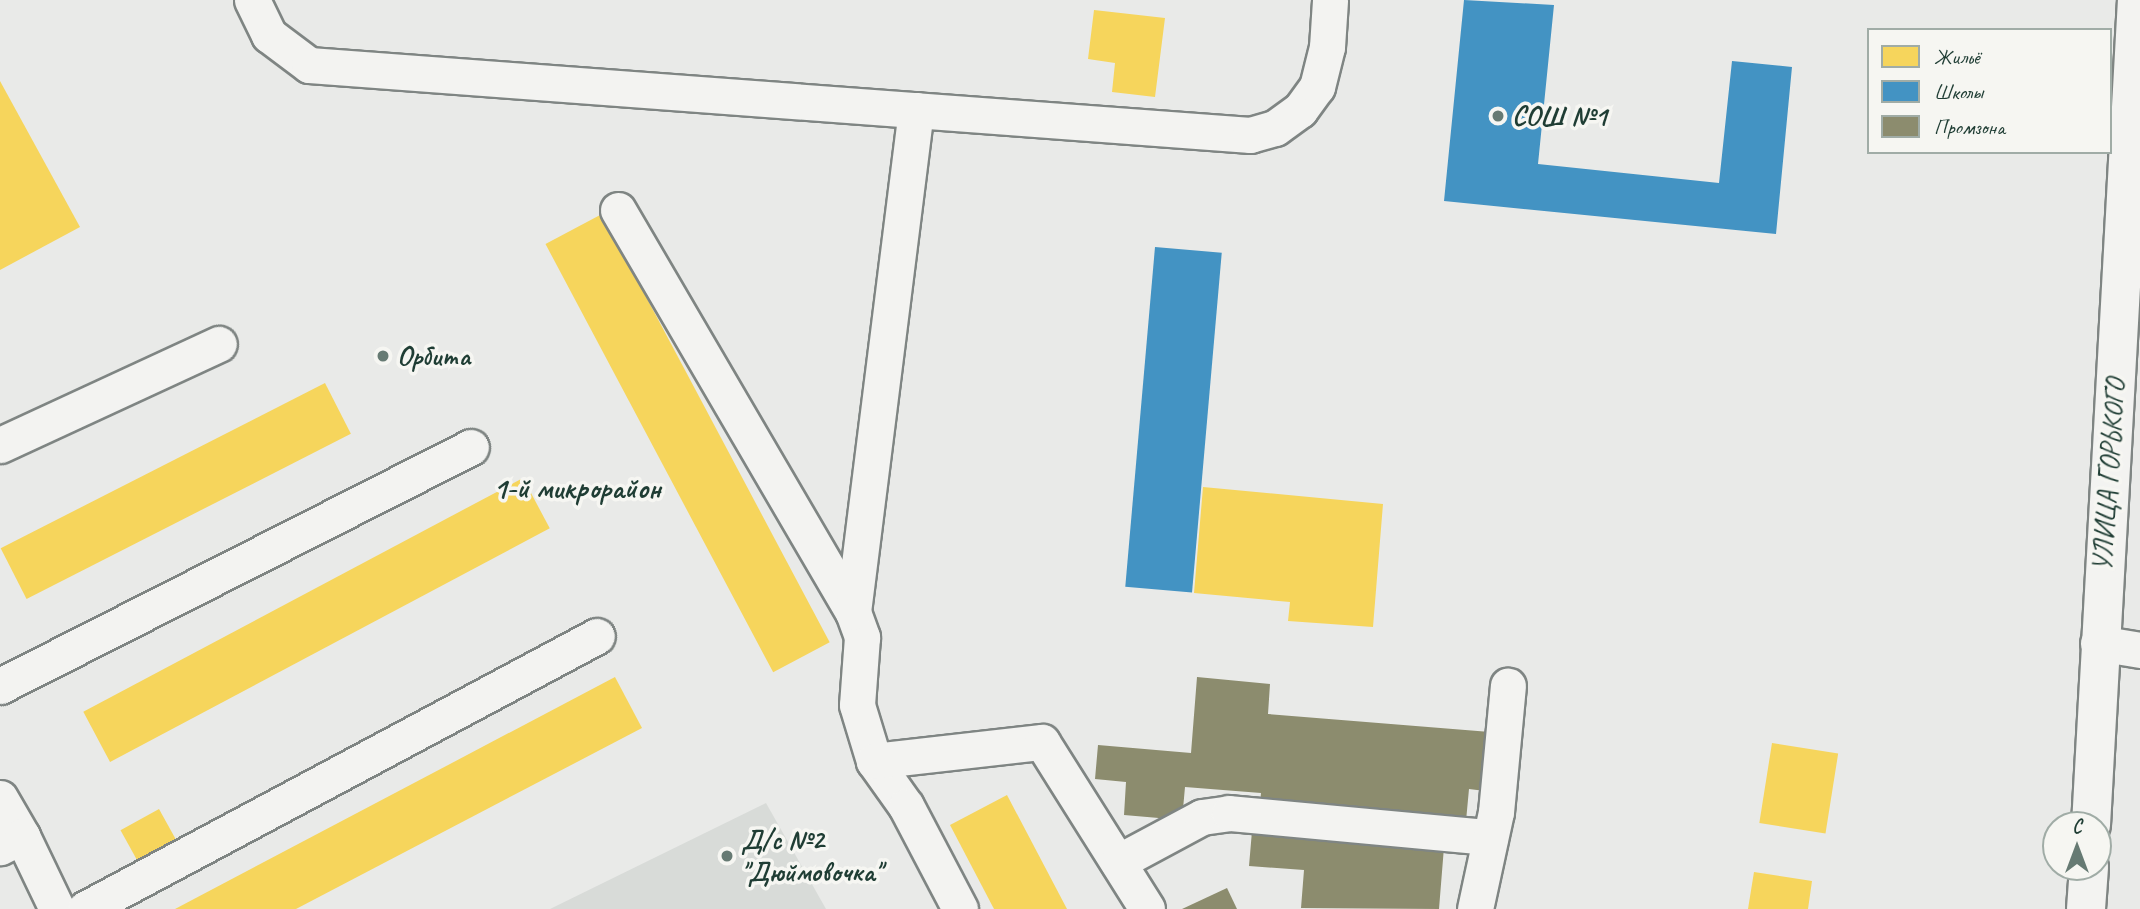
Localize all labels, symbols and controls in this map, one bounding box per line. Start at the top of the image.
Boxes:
legend [1867,28,2112,154]
text: Жильё [1934,44,1980,70]
text: Школы [1934,79,1983,105]
place label: СОШ №1 [1512,99,1607,133]
marker: СОШ №1 [1490,108,1506,124]
text: Промзона [1934,114,2005,140]
place label: Орбита [397,339,470,373]
marker: Орбита [375,348,391,364]
street label: УЛИЦА ГОРЬКОГО [2085,377,2133,573]
district label: 1-й микрорайон [493,470,661,506]
north arrow [2042,811,2112,881]
text: С [2072,815,2082,839]
place label: Д/с №2 "Дюймовочка" [741,823,881,889]
marker: Д/с №2 "Дюймовочка" [719,848,735,864]

